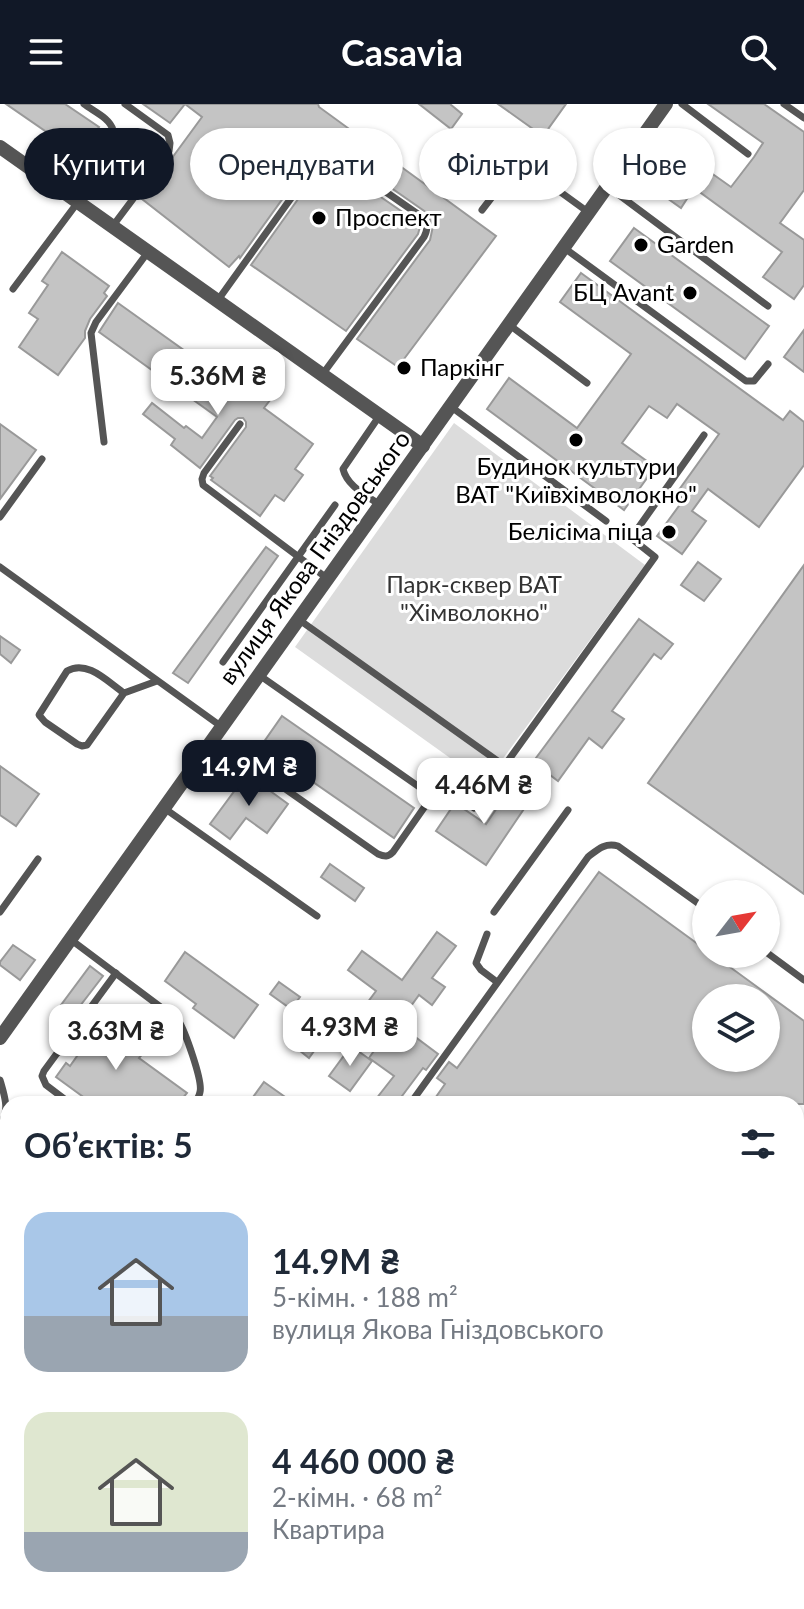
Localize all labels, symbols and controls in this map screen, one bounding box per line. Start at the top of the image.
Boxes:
icon: menu [24,30,68,74]
text: Casavia [341,30,463,74]
icon: search [736,30,780,74]
chip: Купити [24,128,174,200]
chip: Орендувати [190,128,403,200]
chip: Фільтри [419,128,577,200]
chip: Нове [593,128,715,200]
place label: Проспект [335,202,442,231]
marker: Проспект [310,209,328,227]
place label: Garden [657,229,734,258]
marker: Garden [632,236,650,254]
place label: БЦ Avant [573,277,674,306]
marker: БЦ Avant [681,284,699,302]
pin: 5.36M ₴ [144,349,292,417]
place label: Паркінг [420,352,504,381]
text: 5.36M ₴ [169,359,267,391]
marker: Паркінг [395,359,413,377]
street label: вулиця Якова Гніздовського [212,425,416,689]
marker: Будинок культури ВАТ "Київхімволокно" [567,431,585,449]
place label: Будинок культури ВАТ "Київхімволокно" [455,451,697,508]
place label: Белісіма піца [508,516,653,545]
marker: Белісіма піца [660,523,678,541]
park label: Парк-сквер ВАТ "Хімволокно" [386,569,562,626]
pin: 14.9M ₴ [175,740,323,808]
text: 14.9M ₴ [200,750,298,782]
pin: 4.46M ₴ [410,758,558,826]
text: 4.46M ₴ [435,768,533,800]
north arrow [692,880,780,968]
map controls [692,880,780,1072]
button: layers [692,984,780,1072]
pin: 4.93M ₴ [276,1000,424,1068]
pin: 3.63M ₴ [42,1004,190,1072]
text: 4.93M ₴ [301,1010,399,1042]
text: 3.63M ₴ [67,1014,165,1046]
icon: filters [736,1122,780,1166]
text: Об’єктів: 5 [24,1124,193,1165]
text: 14.9M ₴ [272,1240,400,1281]
icon: home [88,1244,184,1340]
text: 5-кімн. · 188 m² [272,1281,458,1313]
text: вулиця Якова Гніздовського [272,1313,604,1345]
text: 4 460 000 ₴ [272,1440,455,1481]
icon: home [88,1444,184,1540]
text: 2-кімн. · 68 m² [272,1481,443,1513]
text: Квартира [272,1513,385,1545]

